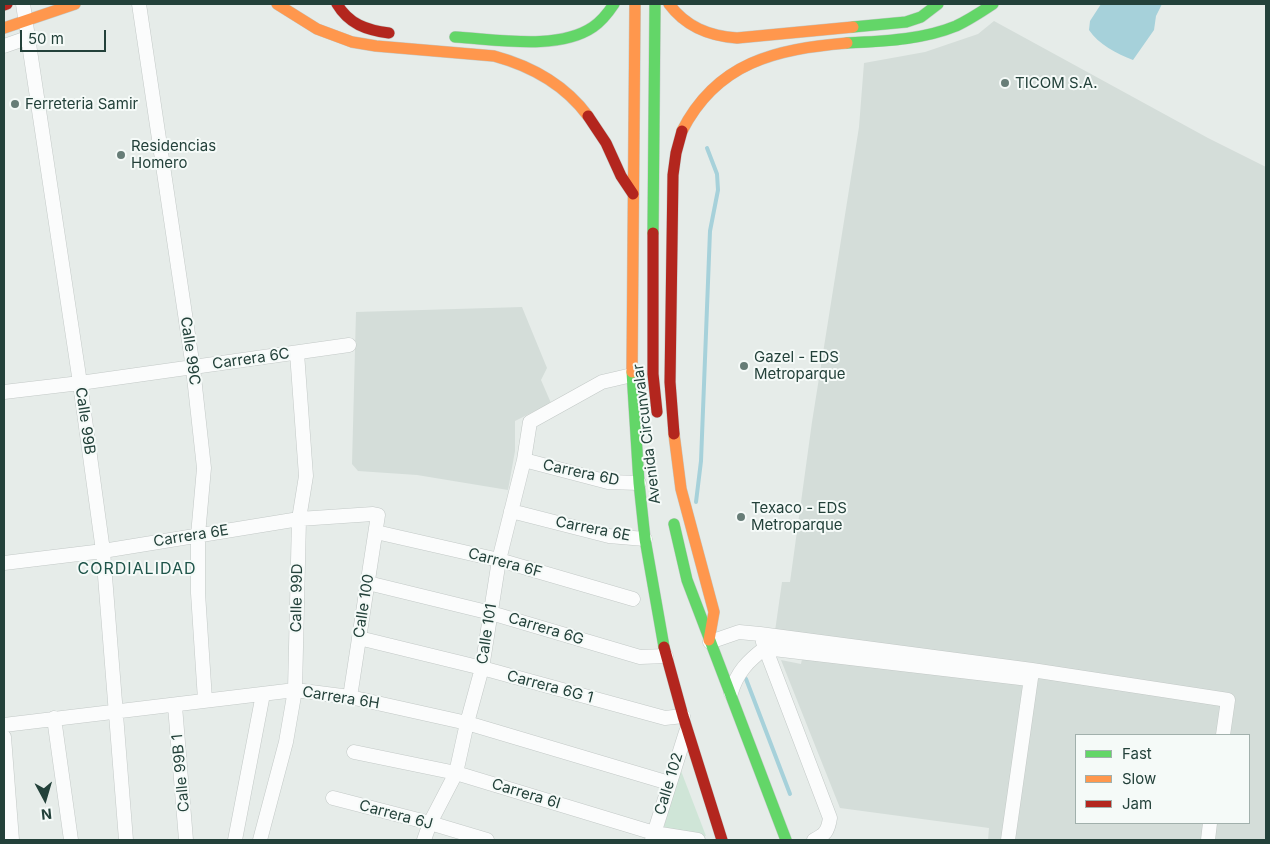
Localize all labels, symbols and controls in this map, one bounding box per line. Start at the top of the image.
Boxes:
scale bar [22,20,109,52]
text: 50 m [28,29,64,48]
place label: TICOM S.A. [1015,74,1098,92]
marker: TICOM S.A. [999,77,1011,89]
place label: Ferreteria Samir [25,95,138,113]
marker: Ferreteria Samir [9,98,21,110]
place label: Residencias Homero [131,137,216,172]
marker: Residencias Homero [115,149,127,161]
street label: Calle 99C [176,315,204,387]
street label: Carrera 6C [211,345,291,373]
place label: Gazel - EDS Metroparque [754,348,846,383]
marker: Gazel - EDS Metroparque [738,360,750,372]
street label: Avenida Circunvalar [629,363,665,505]
street label: Calle 99B [71,386,99,456]
street label: Carrera 6D [541,456,621,490]
place label: Texaco - EDS Metroparque [751,499,847,534]
marker: Texaco - EDS Metroparque [735,511,747,523]
street label: Carrera 6E [554,513,632,545]
street label: Carrera 6E [152,521,230,551]
street label: Carrera 6F [466,544,544,582]
district label: CORDIALIDAD [76,559,198,579]
street label: Calle 99D [287,563,307,633]
street label: Calle 100 [350,573,378,639]
street label: Calle 101 [473,602,501,666]
street label: Carrera 6G [506,609,586,649]
street label: Carrera 6G 1 [505,667,595,707]
street label: Carrera 6H [301,683,381,713]
street label: Calle 99B 1 [169,733,193,813]
legend [1075,734,1250,824]
text: Fast [1122,744,1152,763]
street label: Calle 102 [651,751,687,817]
text: Slow [1122,769,1156,788]
north arrow [20,774,70,824]
street label: Carrera 6I [489,775,563,813]
text: Jam [1122,794,1152,813]
street label: Carrera 6J [357,797,435,833]
text: N [40,805,53,823]

